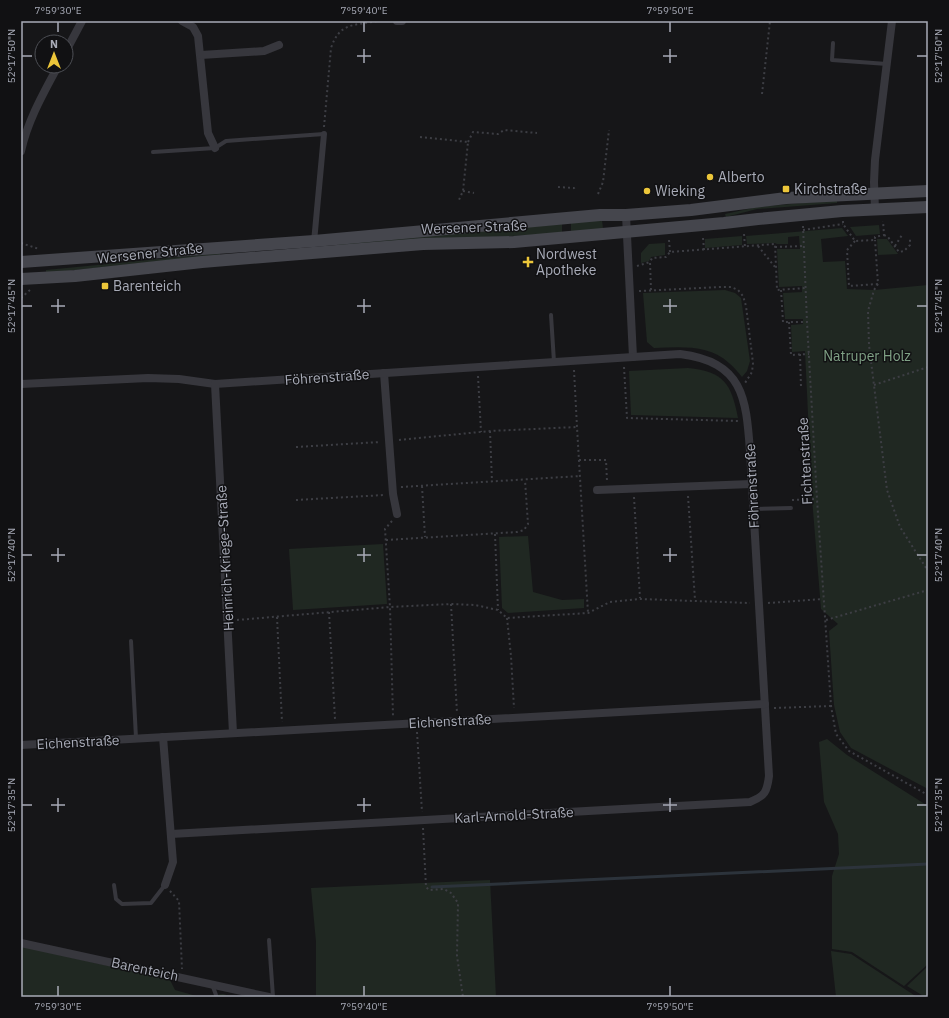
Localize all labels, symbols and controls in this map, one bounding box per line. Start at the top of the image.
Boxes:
text: 7°59'30"E [34,4,82,17]
text: 7°59'40"E [340,4,388,17]
text: 7°59'50"E [646,4,694,17]
text: 52°17'50"N [5,29,18,83]
text: 52°17'50"N [932,29,945,83]
north arrow [34,34,74,74]
text: N [50,37,58,51]
place label: Alberto [718,168,765,186]
marker: Alberto [705,172,715,182]
place label: Kirchstraße [794,180,868,198]
place label: Wieking [655,182,705,200]
marker: Kirchstraße [781,184,791,194]
marker: Wieking [642,186,652,196]
street label: Wersener Straße [421,216,528,238]
street label: Wersener Straße [96,238,204,267]
place label: Nordwest Apotheke [536,245,597,279]
marker: Nordwest Apotheke [523,257,533,267]
place label: Barenteich [113,277,181,295]
text: 52°17'45"N [5,279,18,333]
text: 52°17'45"N [932,279,945,333]
marker: Barenteich [100,281,110,291]
park label: Natruper Holz [823,347,911,365]
street label: Föhrenstraße [284,365,370,389]
street label: Fichtenstraße [794,416,816,505]
street label: Föhrenstraße [741,443,763,529]
street label: Heinrich-Kriege-Straße [212,484,238,631]
text: 52°17'40"N [5,528,18,582]
text: 52°17'40"N [932,528,945,582]
street label: Eichenstraße [408,710,492,732]
street label: Eichenstraße [36,731,120,753]
text: 52°17'35"N [5,778,18,832]
text: 52°17'35"N [932,778,945,832]
street label: Karl-Arnold-Straße [454,803,575,827]
street label: Barenteich [110,953,180,985]
text: 7°59'30"E [34,1000,82,1013]
text: 7°59'40"E [340,1000,388,1013]
text: 7°59'50"E [646,1000,694,1013]

